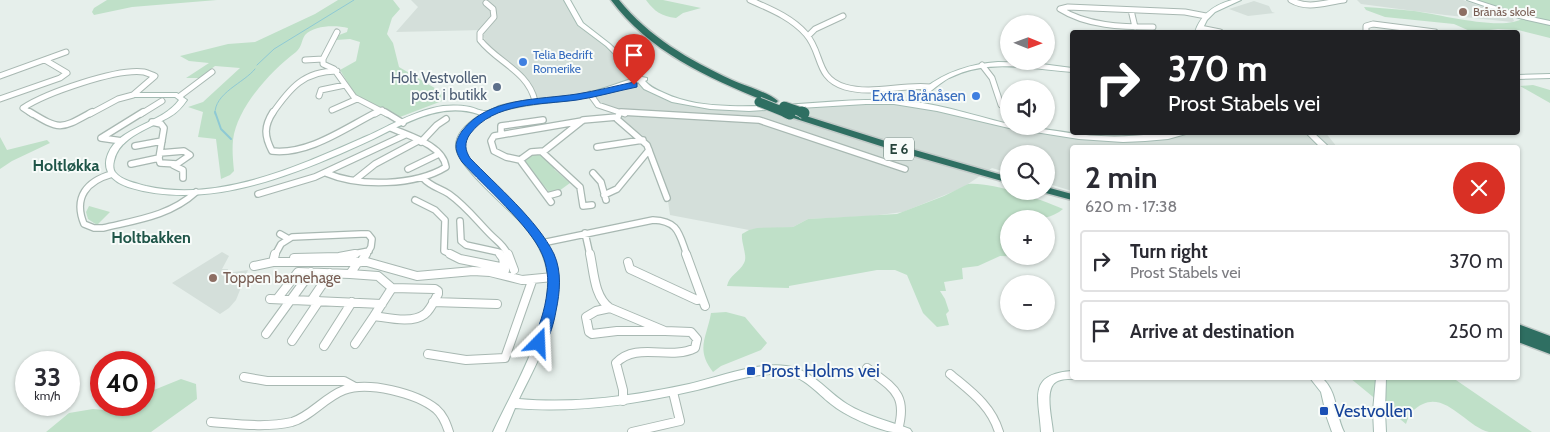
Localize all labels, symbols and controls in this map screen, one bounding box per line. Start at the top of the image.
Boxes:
place label: Brånås skole [1473,4,1535,19]
marker: Brånås skole [1457,6,1469,18]
north arrow [1000,15,1055,70]
map controls [1000,15,1055,330]
pin [613,34,655,85]
icon: arrive [620,41,648,69]
place label: Telia Bedrift Romerike [533,47,593,76]
text: 370 m [1168,47,1267,90]
icon: right [1085,50,1150,115]
marker: Telia Bedrift Romerike [517,56,529,68]
place label: Holt Vestvollen post i butikk [391,69,487,104]
button: sound [1000,80,1055,135]
marker: Holt Vestvollen post i butikk [491,81,503,93]
place label: Extra Brånåsen [872,87,966,105]
marker: Extra Brånåsen [970,90,982,102]
text: Prost Stabels vei [1168,90,1320,117]
road number: E 6 [884,138,914,160]
button: search [1000,145,1055,200]
district label: Holtløkka [33,156,99,175]
text: 2 min [1085,159,1157,196]
button: close [1453,162,1505,214]
text: 620 m · 17:38 [1085,197,1177,216]
button: + [1000,210,1055,265]
district label: Holtbakken [111,228,191,247]
text: Turn right [1130,240,1208,263]
icon: right [1087,247,1115,275]
text: 370 m [1449,250,1503,273]
text: Prost Stabels vei [1130,263,1241,282]
place label: Toppen barnehage [223,269,341,287]
marker: Toppen barnehage [207,272,219,284]
button: − [1000,275,1055,330]
position arrow [512,316,564,368]
icon: arrive [1087,317,1115,345]
text: Arrive at destination [1130,320,1294,343]
text: 250 m [1449,320,1503,343]
speed limit sign: 40 [90,351,155,416]
place label: Prost Holms vei [761,360,880,382]
text: 33 [34,362,61,392]
marker: Prost Holms vei [745,365,757,377]
text: km/h [34,388,61,403]
place label: Vestvollen [1334,400,1413,422]
marker: Vestvollen [1318,405,1330,417]

